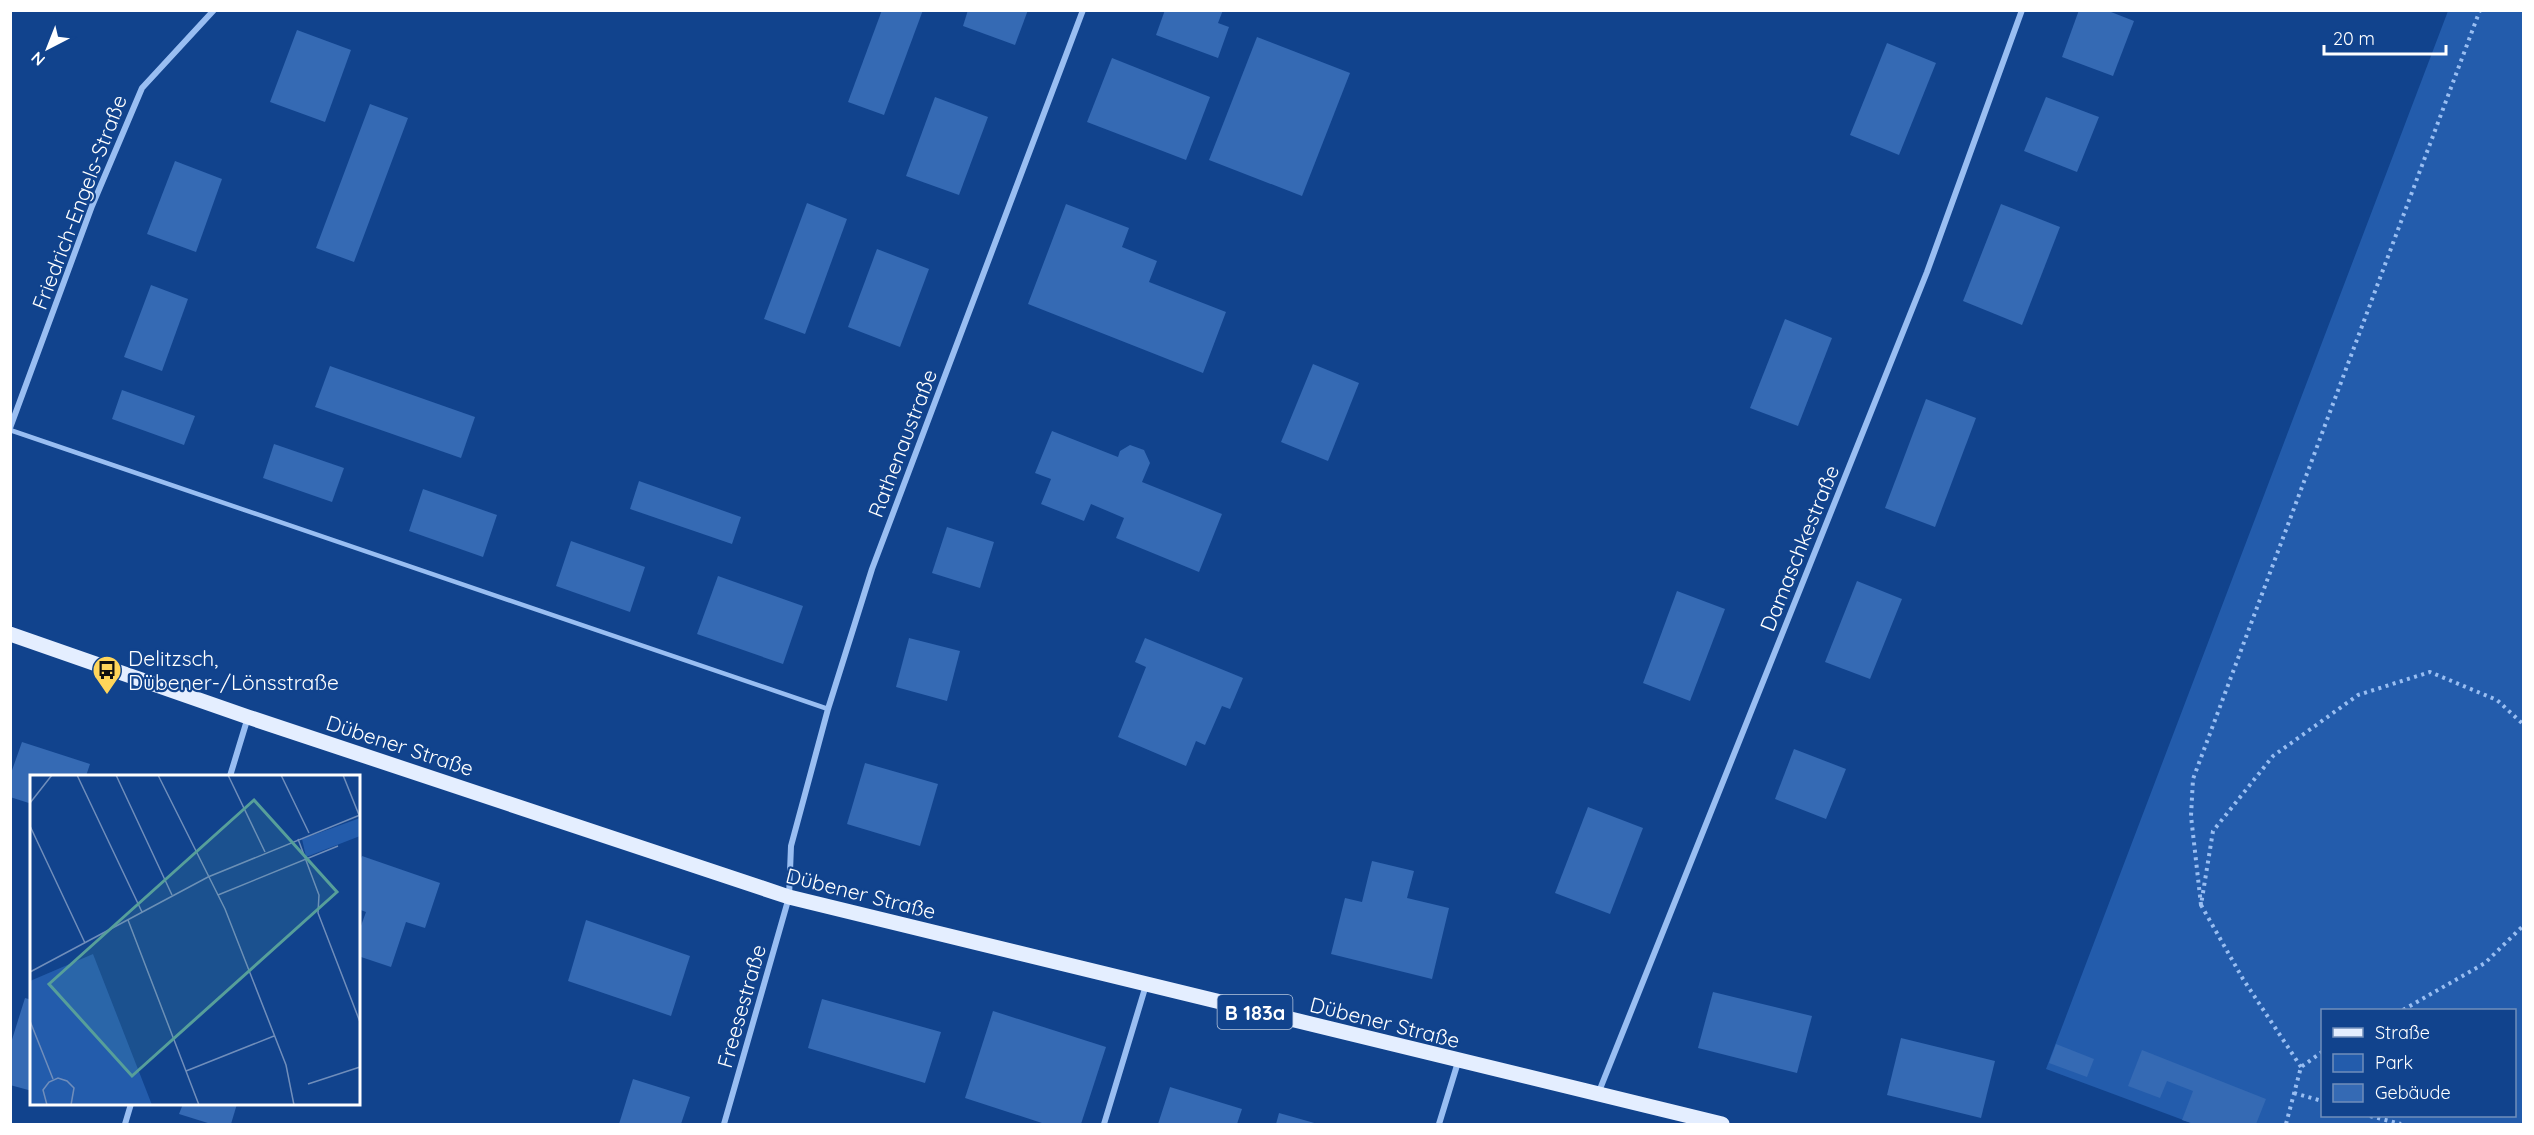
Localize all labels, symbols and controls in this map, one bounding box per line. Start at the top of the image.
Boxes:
north arrow [18,18,78,78]
scale bar [2324,18,2446,56]
text: 20 m [2333,27,2375,50]
text: N [27,48,49,71]
street label: Friedrich-Engels-Straße [26,91,132,313]
street label: Rathenaustraße [862,365,942,521]
street label: Damaschkestraße [1754,461,1844,635]
place label: Delitzsch, Dübener-/Lönsstraße [128,645,339,695]
bus stop icon: Delitzsch, Dübener-/Lönsstraße [91,654,123,696]
street label: Dübener Straße [323,709,477,781]
inset map [30,775,360,1105]
street label: Dübener Straße [783,862,939,924]
street label: Freesestraße [711,941,771,1071]
street label: Dübener Straße [1307,991,1463,1053]
road number: B 183a [1218,995,1292,1029]
legend [2321,1009,2516,1117]
text: Straße [2375,1021,2430,1044]
text: Park [2375,1051,2413,1074]
text: Gebäude [2375,1081,2451,1104]

